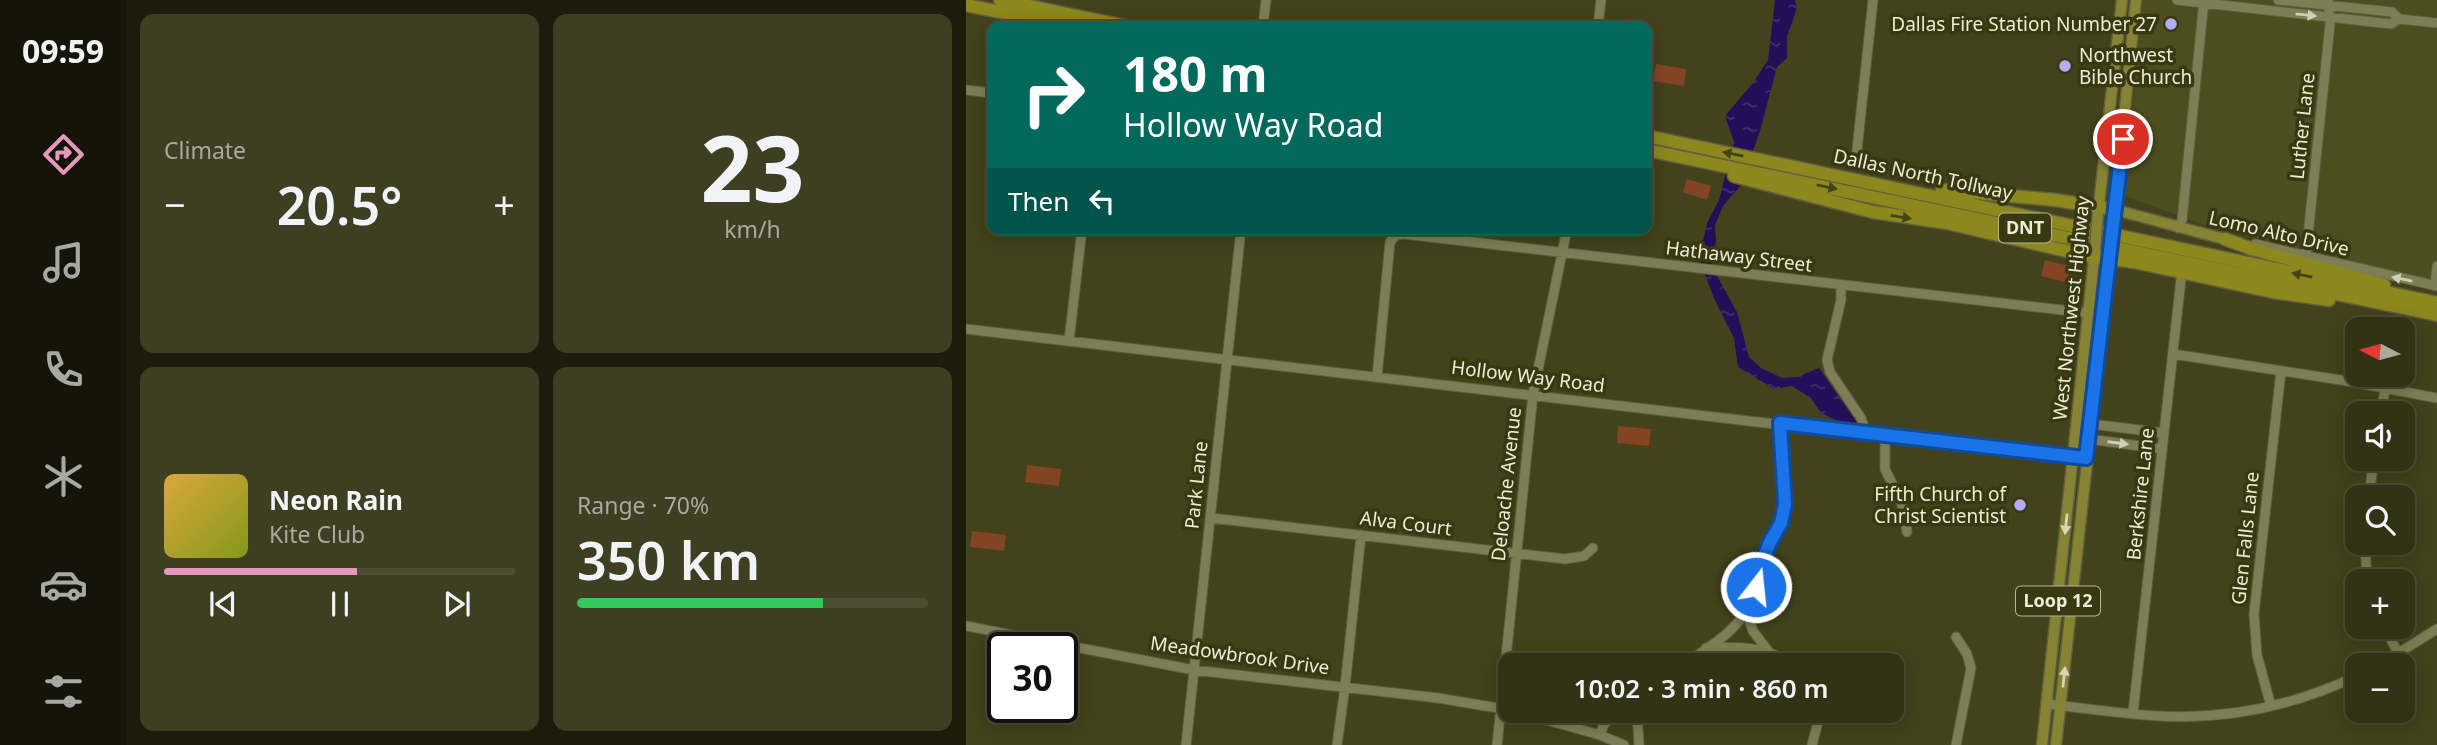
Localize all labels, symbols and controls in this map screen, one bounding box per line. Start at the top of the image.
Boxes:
one-way arrow [2295,9,2317,20]
place label: Dallas Fire Station Number 27 [1891,11,2157,37]
marker: Dallas Fire Station Number 27 [2163,16,2179,32]
text: 09:59 [22,29,104,72]
text: 180 m [1123,40,1268,106]
place label: Northwest Bible Church [2079,42,2192,90]
icon: right [1008,49,1099,140]
marker: Northwest Bible Church [2057,58,2073,74]
street label: Luther Lane [2283,71,2321,181]
text: Hollow Way Road [1123,103,1383,146]
text: 23 [700,105,805,229]
pin [2093,109,2153,169]
icon: arrive [2104,120,2142,158]
icon: directions [39,130,88,179]
text: Climate [164,134,246,166]
street label: Dallas North Tollway [1831,142,2015,206]
one-way arrow [1722,149,1744,160]
text: 20.5° [277,169,402,240]
text: − [164,178,186,230]
text: + [493,178,515,230]
one-way arrow [1816,181,1838,192]
icon: left [1083,182,1121,220]
text: Then [1008,183,1069,219]
street label: West Northwest Highway [2046,194,2096,422]
street label: Lomo Alto Drive [2206,204,2352,262]
one-way arrow [1890,212,1912,223]
text: km/h [724,213,781,245]
road number: DNT [1999,213,2051,242]
street label: Hathaway Street [1664,234,1814,278]
icon: music [39,238,88,287]
one-way arrow [2291,269,2313,280]
one-way arrow [2391,273,2413,284]
north arrow [2345,317,2415,387]
map controls [2345,317,2415,723]
icon: phone [39,345,88,394]
street label: Hollow Way Road [1450,354,1606,398]
button: sound [2345,401,2415,471]
street label: Deloache Avenue [1485,406,1527,562]
street label: Berkshire Lane [2120,426,2160,562]
one-way arrow [2107,437,2129,448]
street label: Park Lane [1178,440,1214,530]
icon: climate [39,452,88,501]
street label: Glen Falls Lane [2225,470,2265,606]
place label: Fifth Church of Christ Scientist [1874,481,2007,529]
text: Neon Rain [269,482,403,518]
button: search [2345,485,2415,555]
text: Range · 70% [577,489,709,521]
marker: Fifth Church of Christ Scientist [2012,497,2028,513]
street label: Alva Court [1359,504,1454,542]
one-way arrow [2061,514,2072,536]
text: Kite Club [269,518,365,550]
text: 350 km [577,524,760,595]
position arrow [1719,550,1793,624]
icon: car [39,560,88,609]
button: + [2345,569,2415,639]
icon: previous [204,585,242,623]
icon: pause [321,585,359,623]
icon: next [438,585,476,623]
road number: Loop 12 [2016,586,2100,616]
street label: Meadowbrook Drive [1149,630,1331,680]
speed limit sign: 30 [987,632,1078,723]
button: − [2345,653,2415,723]
one-way arrow [2058,666,2069,688]
icon: filters [39,667,88,716]
text: 10:02 · 3 min · 860 m [1574,670,1828,706]

